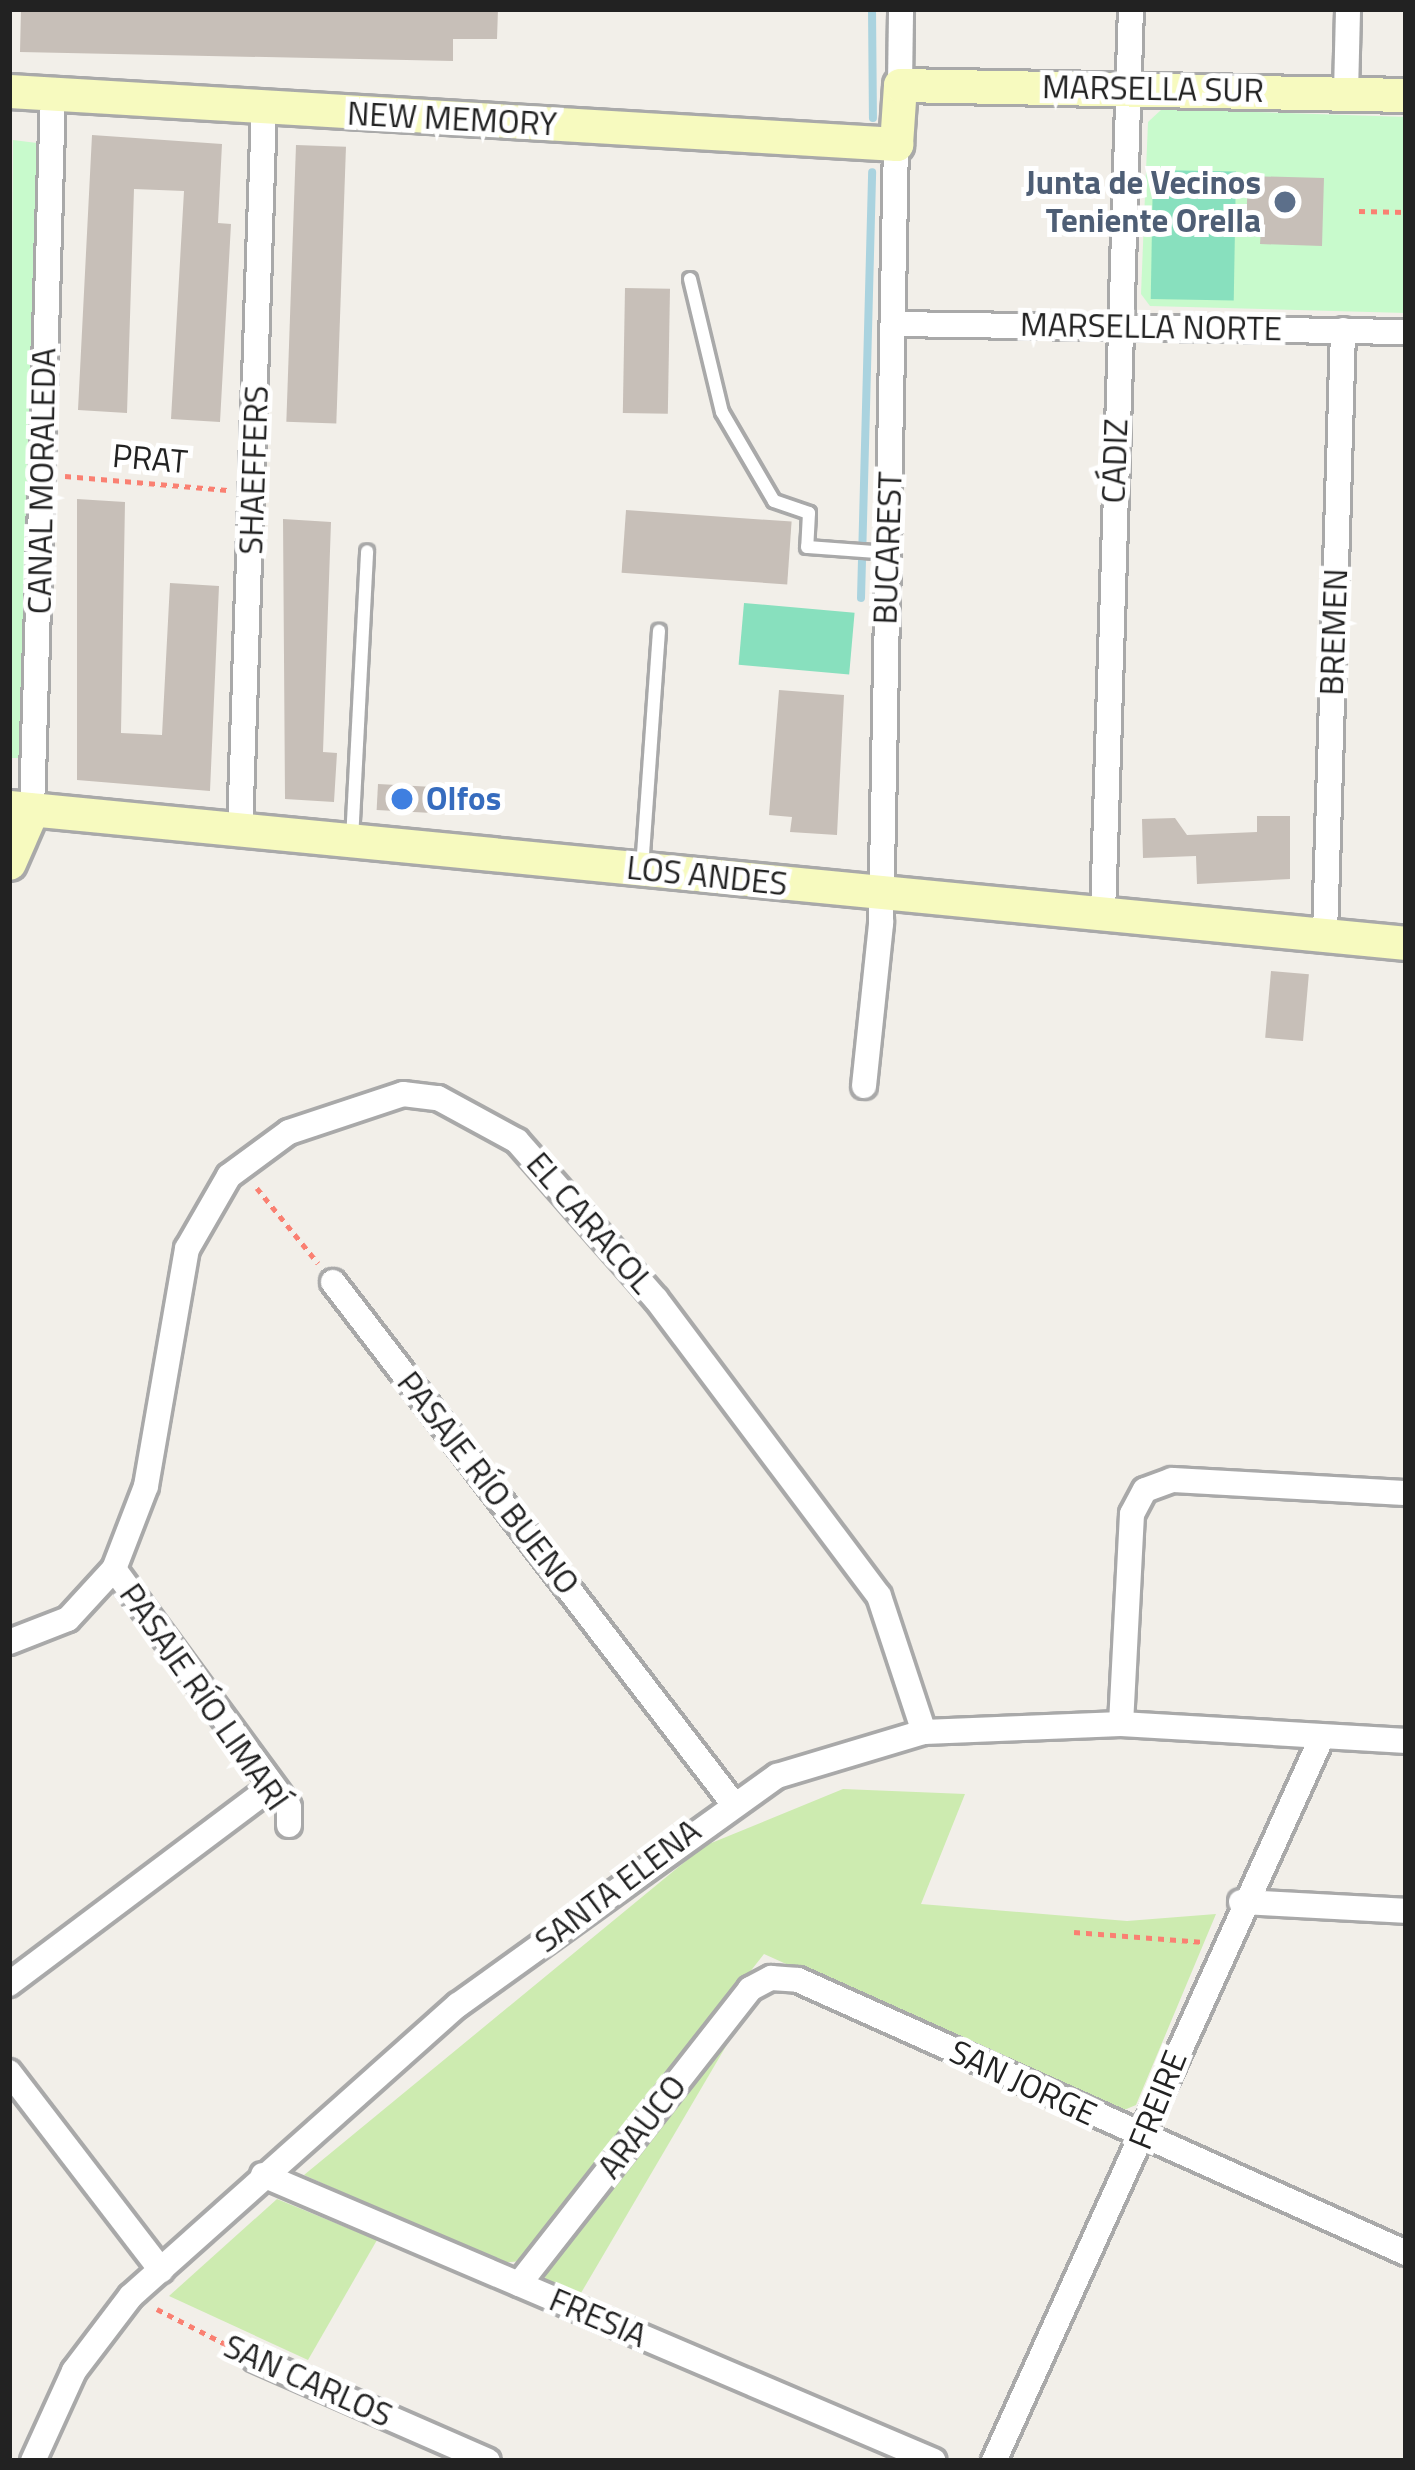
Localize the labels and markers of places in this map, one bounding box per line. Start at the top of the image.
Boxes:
place label: Junta de Vecinos Teniente Orella [1026,163,1261,241]
marker: Junta de Vecinos Teniente Orella [1272,189,1298,215]
place label: Olfos [426,779,501,819]
marker: Olfos [389,786,415,812]

